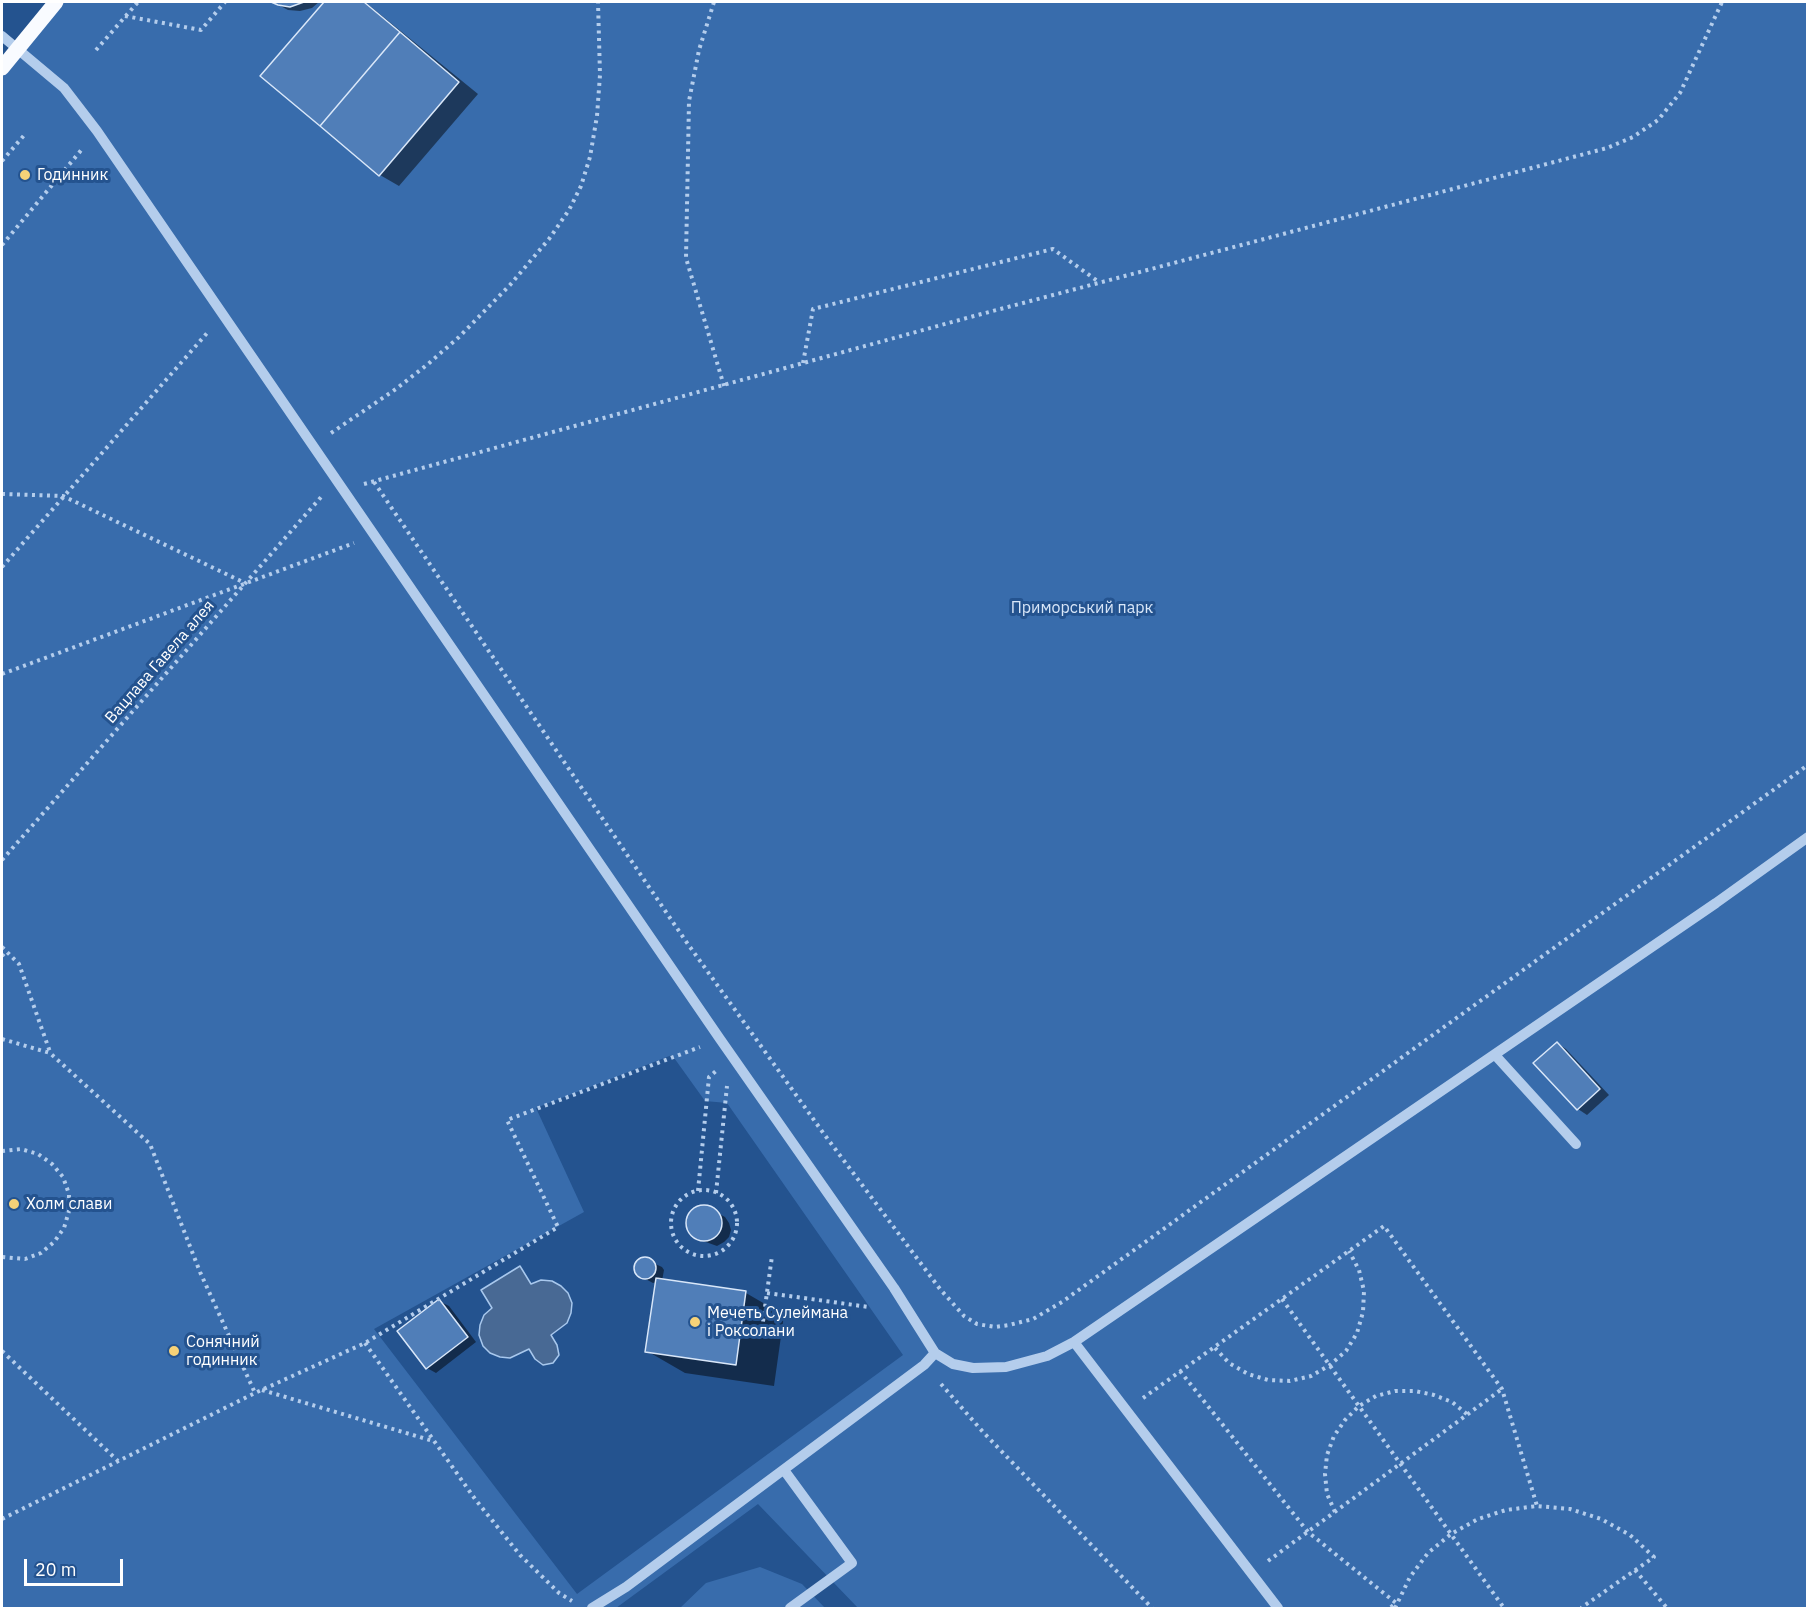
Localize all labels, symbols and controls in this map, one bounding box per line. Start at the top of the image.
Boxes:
place label: Годинник [37,165,108,185]
marker: Годинник [18,168,32,182]
street label: Вацлава Гавела алея [101,597,219,727]
park label: Приморський парк [1011,598,1153,618]
place label: Холм слави [26,1194,112,1214]
marker: Холм слави [7,1197,21,1211]
place label: Мечеть Сулеймана і Роксолани [707,1303,848,1341]
marker: Мечеть Сулеймана і Роксолани [688,1315,702,1329]
place label: Сонячний годинник [186,1332,260,1370]
marker: Сонячний годинник [167,1344,181,1358]
scale bar [27,1547,126,1585]
text: 20 m [35,1558,77,1581]

